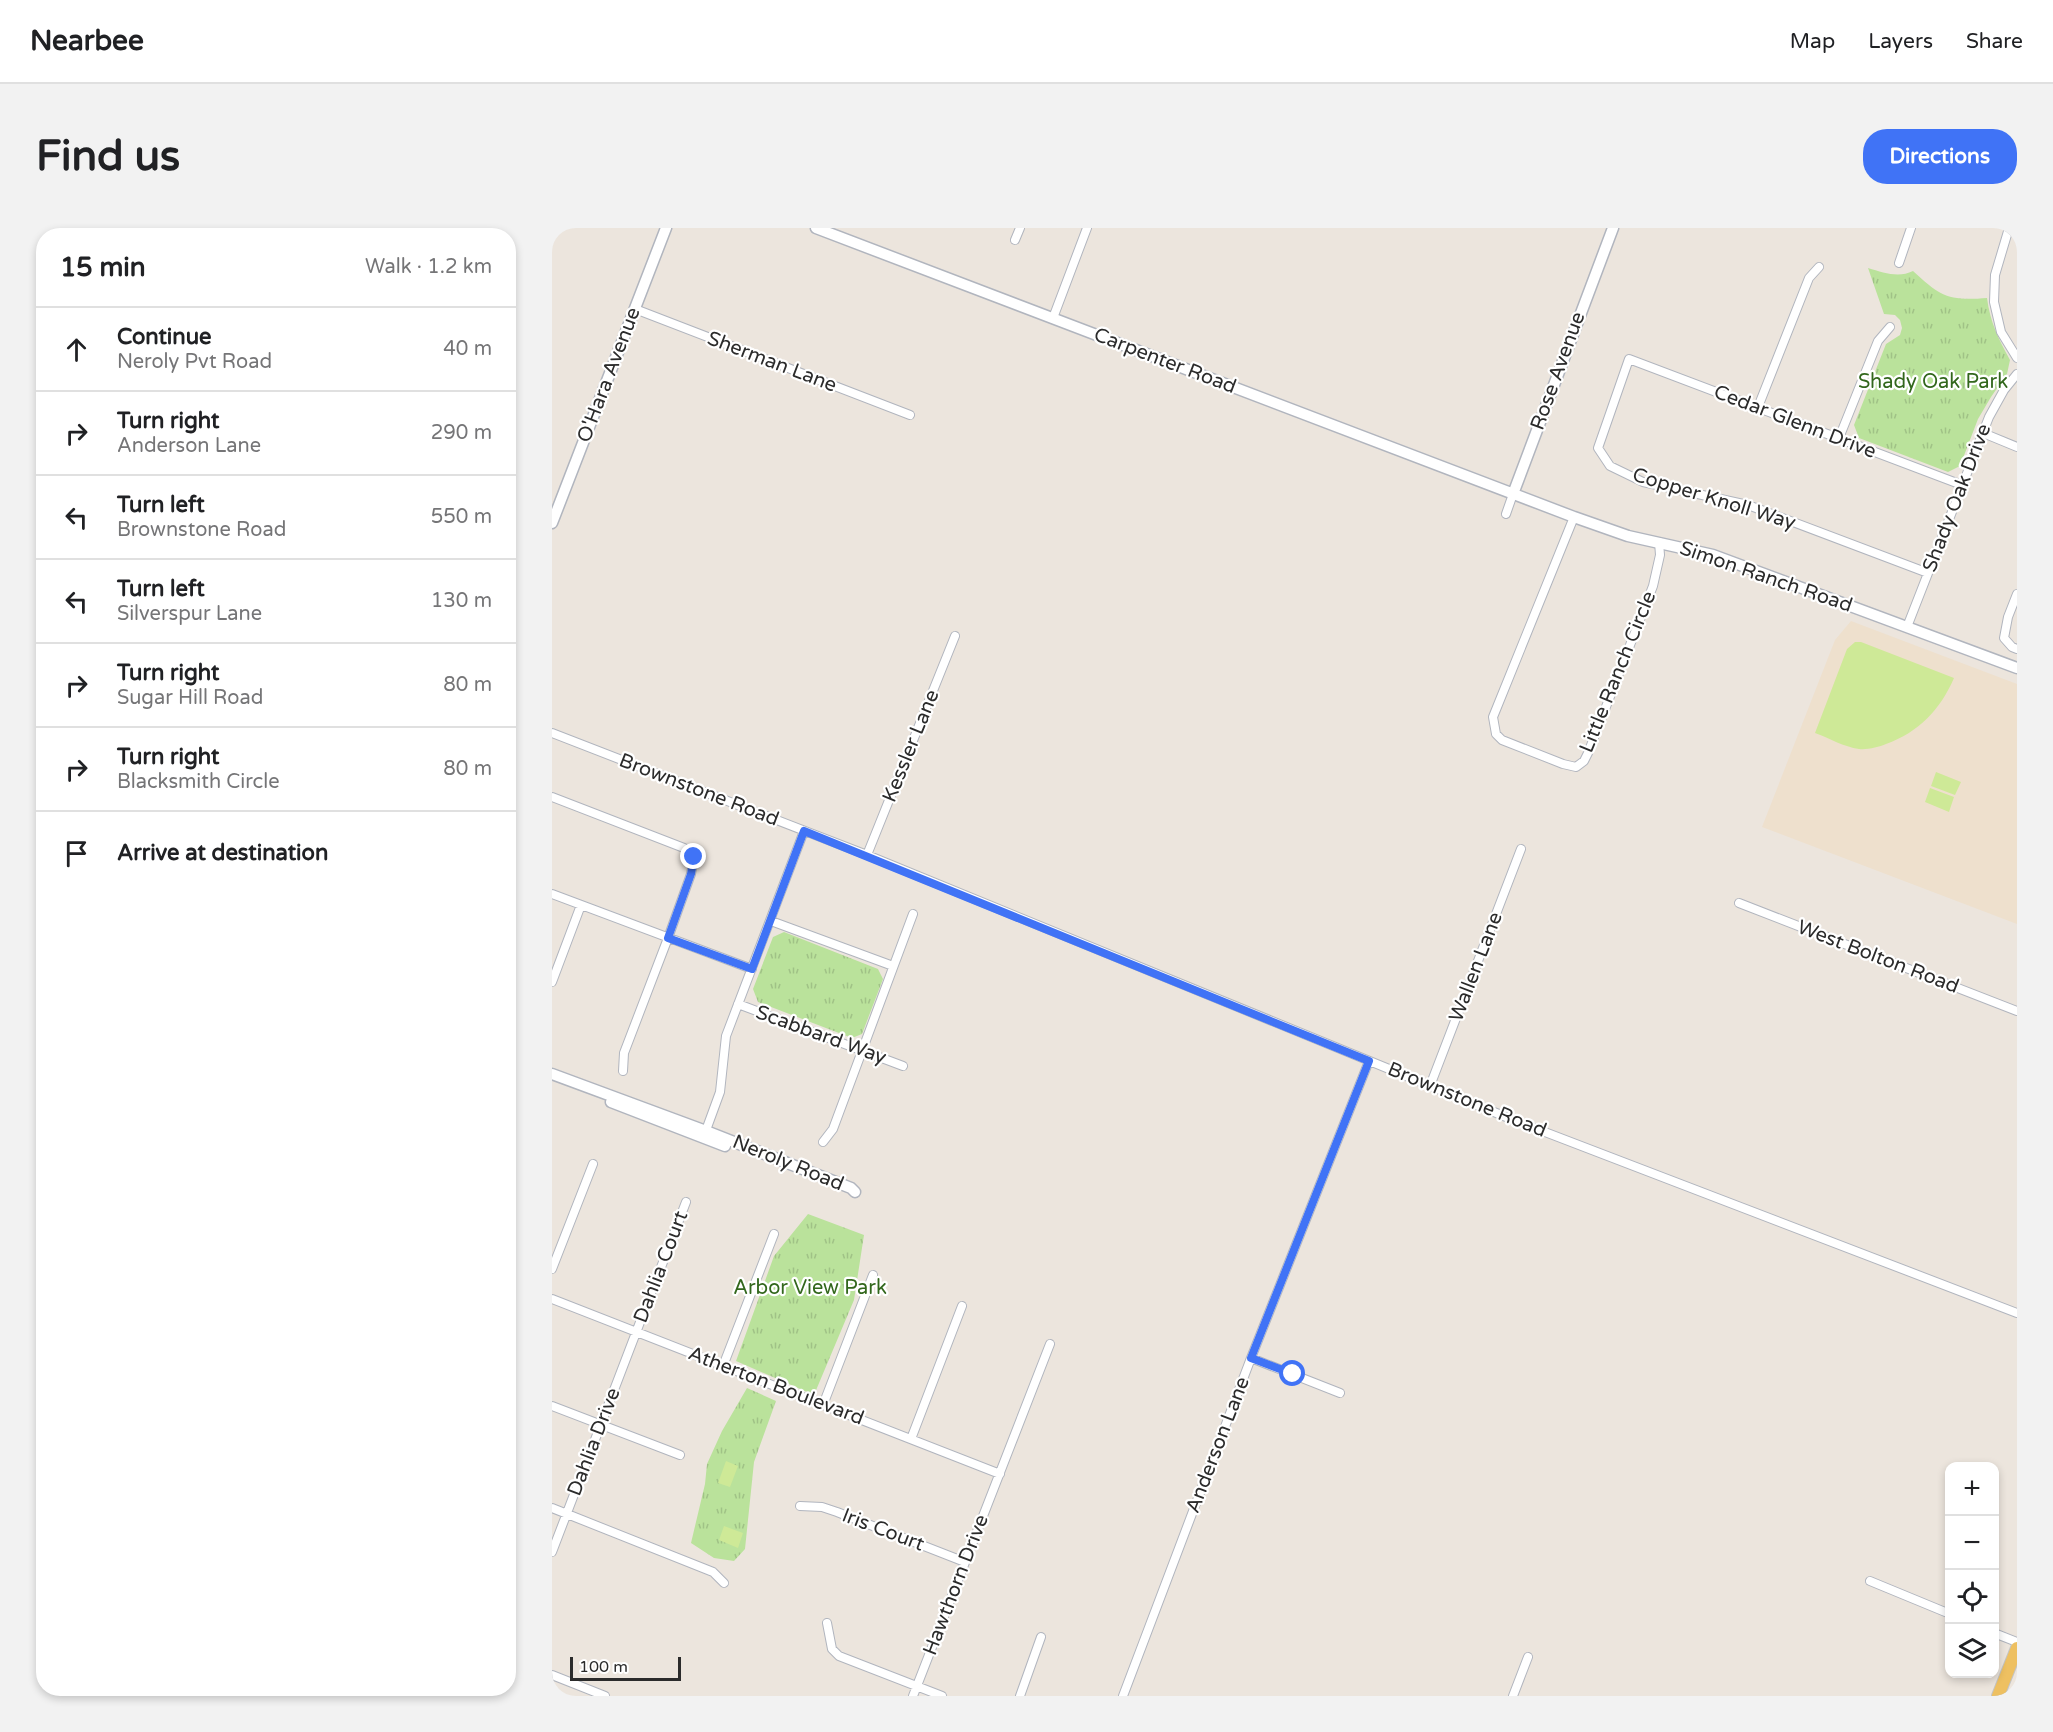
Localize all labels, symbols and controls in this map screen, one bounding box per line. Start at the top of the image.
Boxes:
text: Nearbee [30,24,144,58]
text: Map [1790,29,1835,54]
text: Layers [1868,29,1933,54]
text: Share [1966,29,2023,54]
button: Directions [1863,129,2017,184]
text: Find us [36,131,180,182]
text: 15 min [60,252,146,283]
text: Walk · 1.2 km [365,255,492,279]
street label: O'Hara Avenue [572,304,646,446]
street label: Rose Avenue [1525,309,1591,433]
street label: Carpenter Road [1090,323,1240,399]
text: Continue [117,324,212,350]
street label: Sherman Lane [704,326,840,398]
icon: ahead [60,333,93,366]
text: 40 m [443,337,492,361]
text: Neroly Pvt Road [117,350,272,374]
park label: Shady Oak Park [1858,370,2008,394]
street label: Cedar Glenn Drive [1710,380,1880,464]
text: Turn right [117,408,219,434]
icon: right [60,417,93,450]
text: 290 m [431,421,492,445]
street label: Shady Oak Drive [1918,421,1996,575]
text: Anderson Lane [117,434,261,458]
street label: Copper Knoll Way [1630,463,1799,535]
text: Turn left [117,492,205,518]
icon: left [60,501,93,534]
text: 550 m [431,505,492,529]
text: Brownstone Road [117,518,286,542]
street label: Simon Ranch Road [1677,536,1855,618]
text: Turn left [117,576,205,602]
icon: left [60,585,93,618]
street label: Little Ranch Circle [1575,588,1661,756]
text: 130 m [431,589,492,613]
text: Silverspur Lane [117,602,262,626]
text: Turn right [117,660,219,686]
icon: right [60,669,93,702]
text: 80 m [443,673,492,697]
text: Sugar Hill Road [117,686,263,710]
street label: Kessler Lane [878,686,944,806]
text: Turn right [117,744,219,770]
street label: Brownstone Road [616,748,782,832]
icon: right [60,753,93,786]
text: 80 m [443,757,492,781]
text: Blacksmith Circle [117,770,280,794]
icon: arrive [60,837,93,870]
text: Arrive at destination [117,840,328,866]
route end [680,843,706,869]
street label: Wallen Lane [1444,909,1508,1025]
street label: West Bolton Road [1794,915,1962,999]
street label: Scabbard Way [752,1000,890,1070]
street label: Brownstone Road [1384,1057,1550,1143]
street label: Neroly Road [729,1130,847,1196]
street label: Dahlia Court [629,1207,693,1326]
park label: Arbor View Park [733,1276,887,1300]
street label: Atherton Boulevard [685,1341,867,1431]
route start [1279,1360,1305,1386]
street label: Anderson Lane [1181,1373,1255,1517]
street label: Dahlia Drive [562,1385,626,1499]
map controls [1945,1462,1999,1678]
button: + [1945,1462,1999,1516]
street label: Iris Court [838,1503,928,1557]
street label: Hawthorn Drive [918,1511,994,1659]
button: − [1945,1516,1999,1570]
button: locate [1945,1570,1999,1624]
button: layers [1945,1624,1999,1678]
scale bar [570,1654,681,1682]
text: 100 m [579,1657,628,1677]

